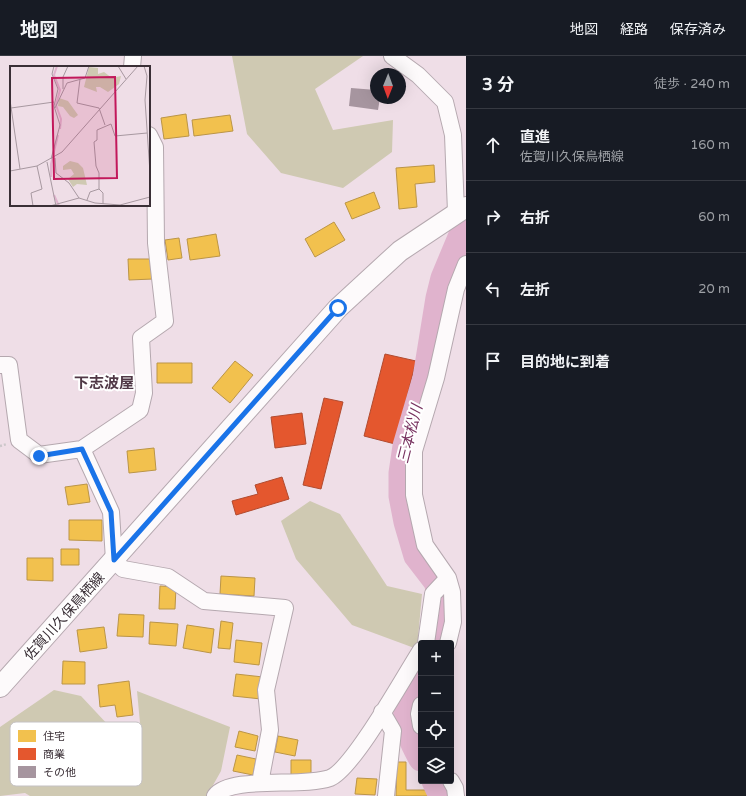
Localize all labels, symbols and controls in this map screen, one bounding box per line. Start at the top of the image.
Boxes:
text: 地図 [20,19,58,41]
text: 地図 [570,21,598,38]
text: 経路 [620,21,648,38]
text: 保存済み [670,21,726,38]
inset map [10,66,150,206]
north arrow [370,68,406,104]
text: 3 分 [482,74,514,95]
text: 徒歩 · 240 m [654,76,730,92]
text: 直進 [520,128,550,146]
icon: ahead [482,134,504,156]
text: 160 m [690,137,730,153]
text: 佐賀川久保鳥栖線 [520,149,624,165]
icon: right [482,206,504,228]
text: 右折 [520,209,550,227]
text: 60 m [698,209,730,225]
icon: left [482,278,504,300]
text: 左折 [520,281,550,299]
text: 20 m [698,281,730,297]
route start [329,299,347,317]
icon: arrive [482,350,504,372]
text: 目的地に到着 [520,353,610,371]
district label: 下志波屋 [74,374,134,392]
water label: 三本松川 [394,401,426,465]
route end [30,447,48,465]
street label: 佐賀川久保鳥栖線 [21,569,108,664]
map controls [418,640,454,784]
button: + [418,640,454,676]
button: − [418,676,454,712]
button: locate [418,712,454,748]
legend [10,722,142,786]
text: 住宅 [43,730,65,743]
text: 商業 [43,748,65,761]
button: layers [418,748,454,784]
text: その他 [43,766,76,779]

